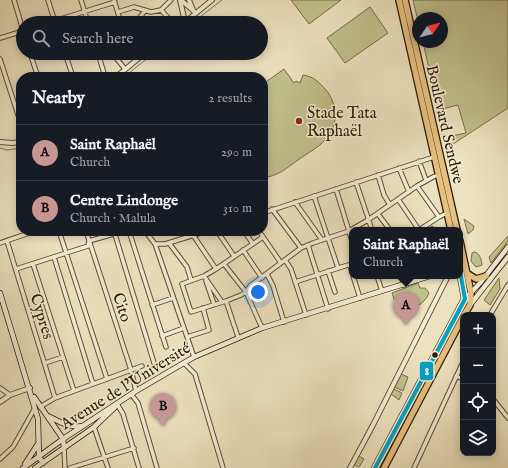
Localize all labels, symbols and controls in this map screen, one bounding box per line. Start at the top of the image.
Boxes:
north arrow [412,12,448,48]
search box [16,16,268,60]
icon: search [30,27,52,49]
text: Search here [62,29,133,48]
street label: Boulevard Sendwe [421,63,467,186]
text: Nearby [32,88,85,109]
text: 2 results [208,90,252,107]
place label: Stade Tata Raphaël [307,104,377,142]
marker: Stade Tata Raphaël [294,116,304,126]
text: Saint Raphaël [70,135,156,154]
text: A [41,144,49,161]
text: 290 m [221,144,252,161]
text: Church [70,154,110,171]
text: Centre Lindonge [70,191,178,210]
text: B [41,200,49,217]
text: 310 m [223,200,252,217]
text: Church · Malula [70,210,156,227]
popup [349,227,463,279]
text: Saint Raphaël [363,235,449,254]
text: Church [363,254,403,271]
your location [248,282,268,302]
street label: Cito [107,290,135,325]
street label: Cypres [25,291,58,342]
pin: A [393,292,419,325]
map controls [460,312,496,456]
button: + [460,312,496,348]
street label: Avenue de l’Université [57,339,195,435]
button: − [460,348,496,384]
unlabelled marker [430,350,440,360]
line badge: 8 [419,361,434,381]
text: 8 [425,365,429,379]
button: locate [460,384,496,420]
pin: B [150,393,176,426]
button: layers [460,420,496,456]

